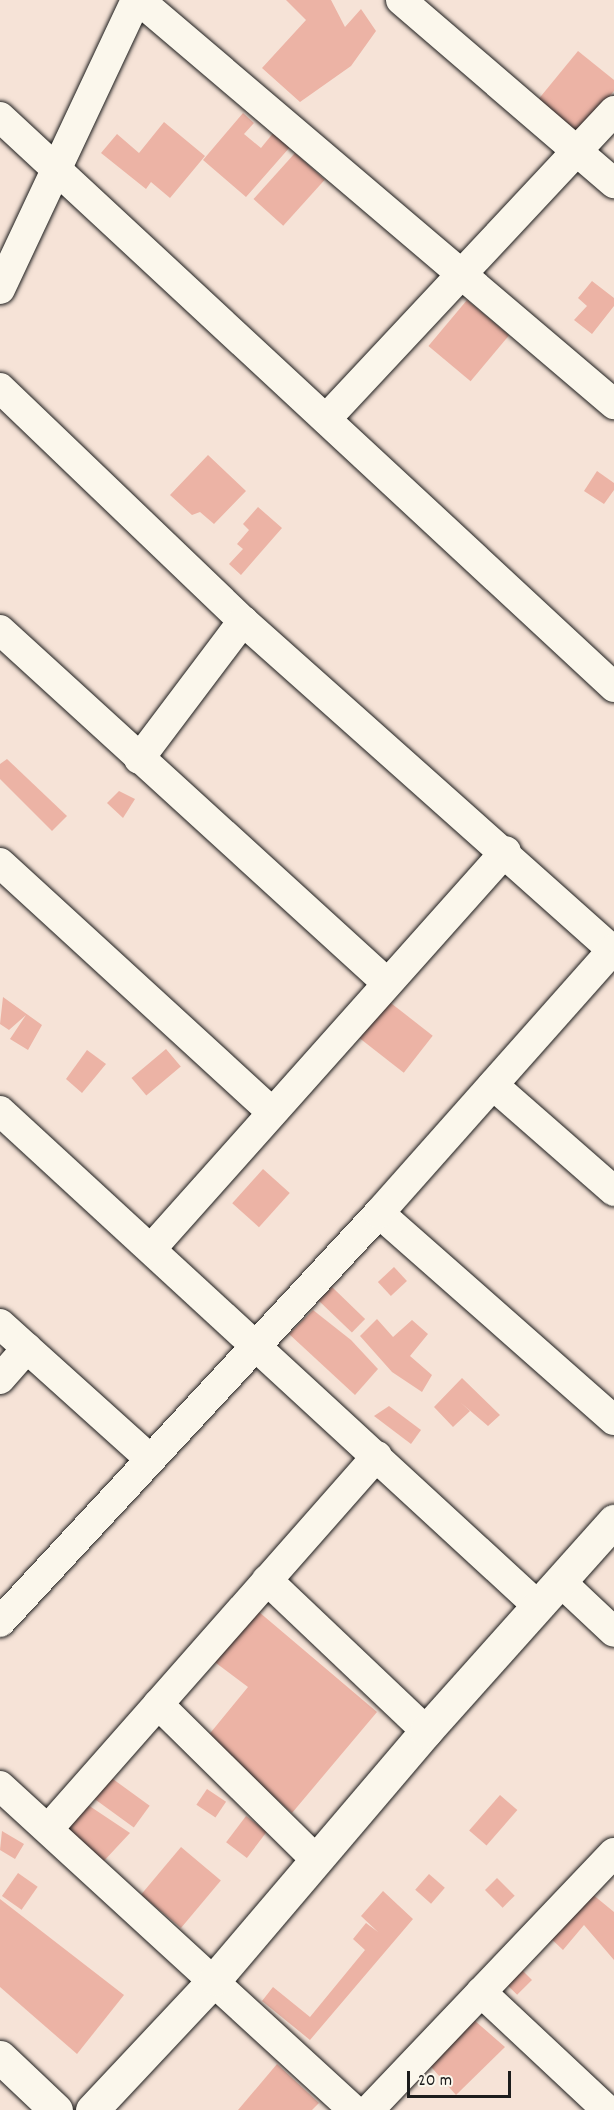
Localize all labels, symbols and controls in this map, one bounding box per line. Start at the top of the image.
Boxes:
scale bar [410,2059,514,2097]
text: 20 m [418,2069,452,2094]

